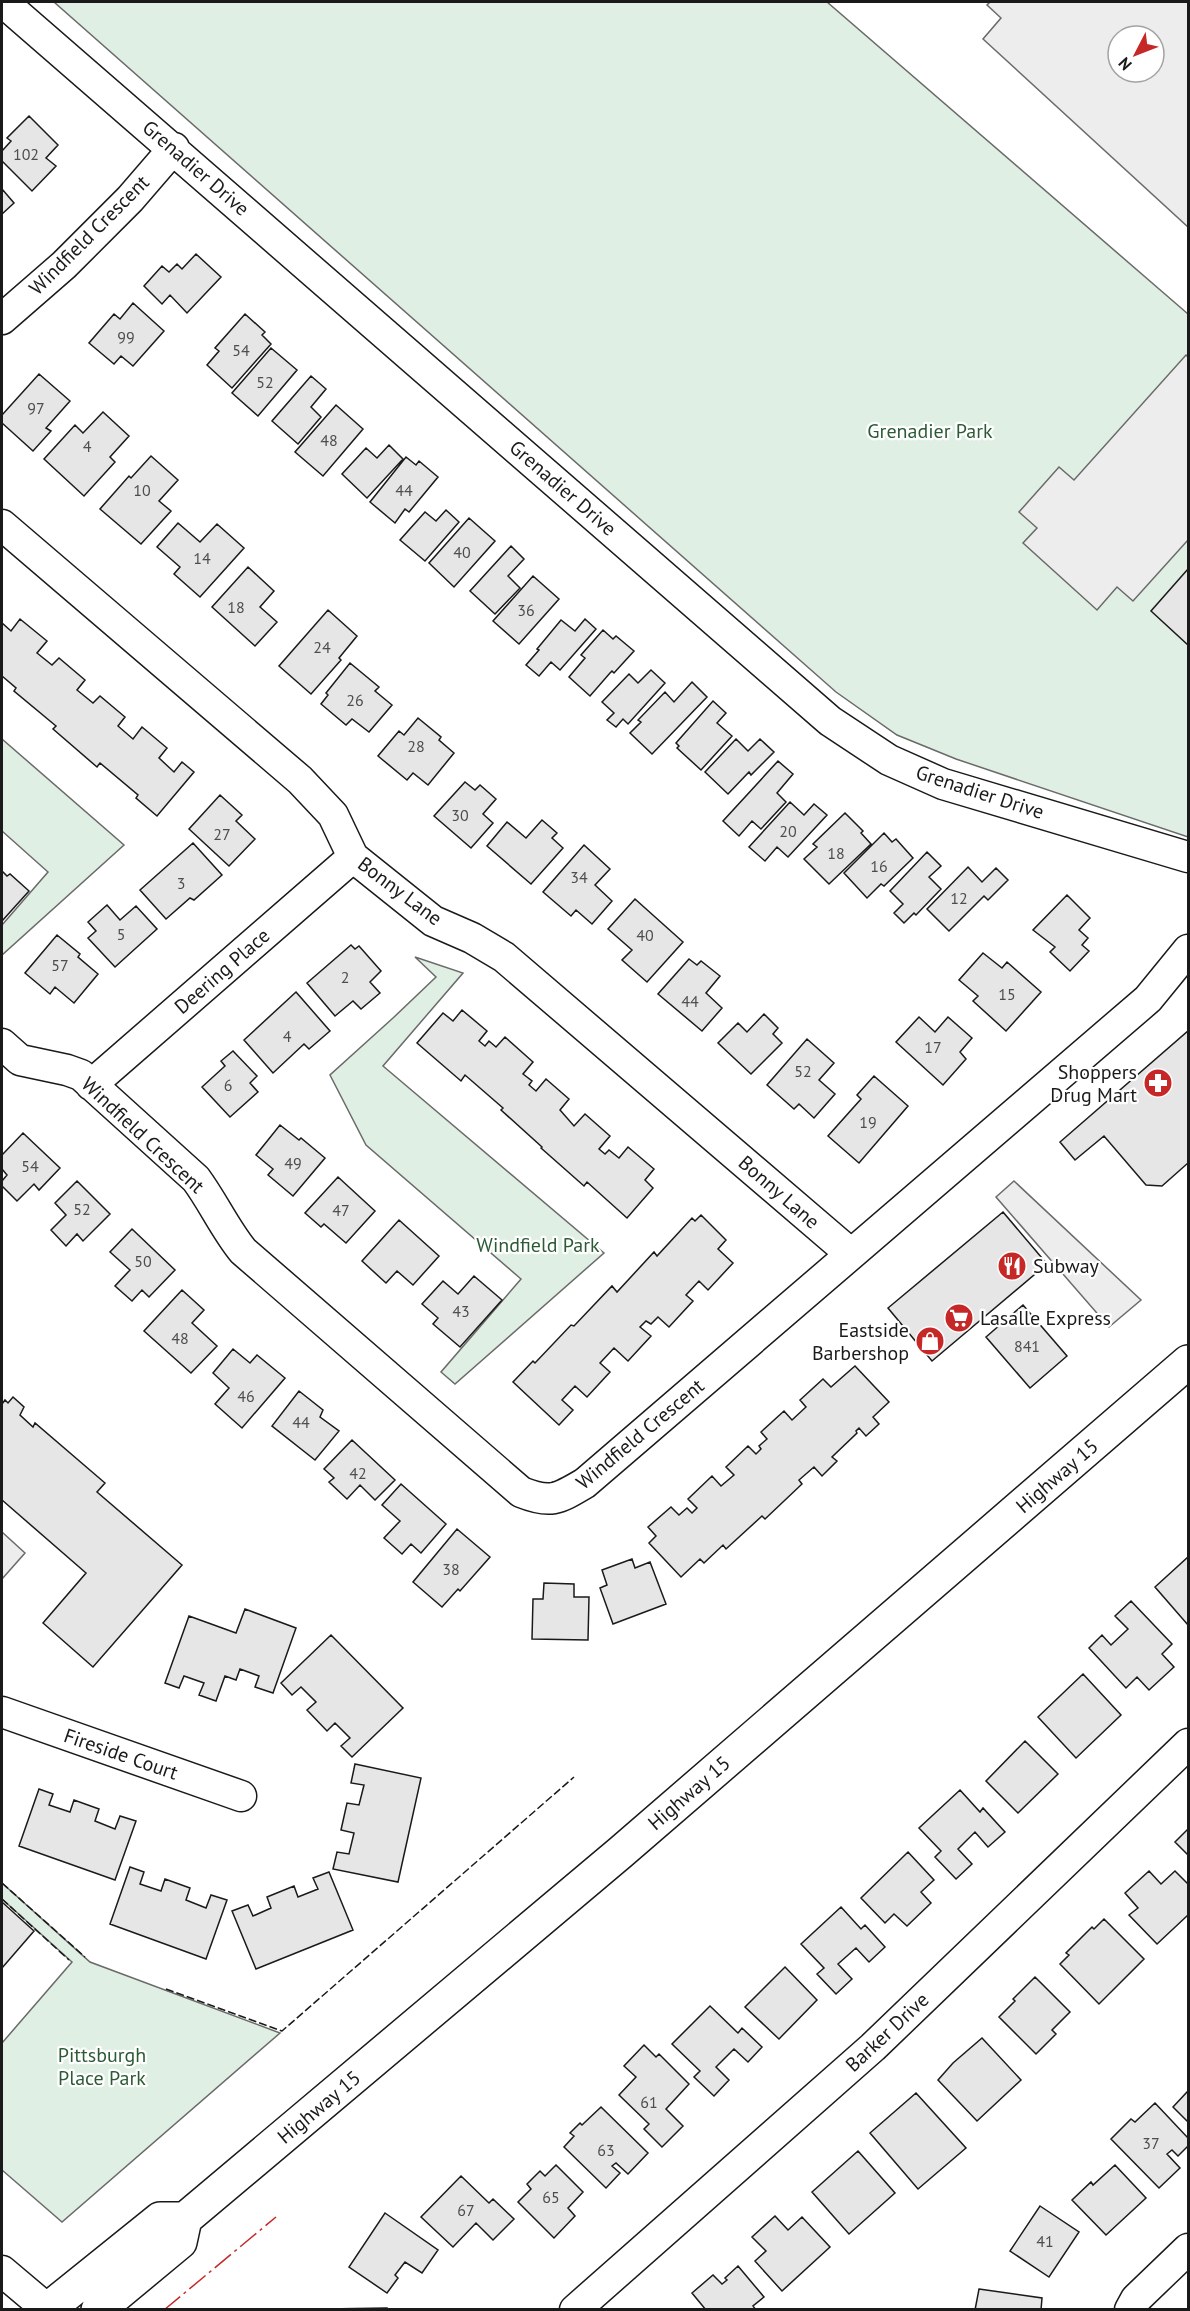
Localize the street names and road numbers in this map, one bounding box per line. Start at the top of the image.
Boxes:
street label: Grenadier Drive [137,114,255,222]
street label: Windfield Crescent [23,169,155,301]
street label: Grenadier Drive [504,434,622,542]
street label: Grenadier Drive [913,759,1047,825]
street label: Bonny Lane [353,851,447,931]
street label: Deering Place [169,922,275,1020]
street label: Windfield Crescent [76,1071,210,1199]
street label: Bonny Lane [733,1150,825,1234]
street label: Windfield Crescent [571,1373,710,1495]
street label: Highway 15 [1010,1433,1104,1519]
street label: Fireside Court [60,1722,182,1786]
street label: Highway 15 [642,1750,736,1836]
street label: Barker Drive [840,1987,934,2077]
street label: Highway 15 [272,2065,366,2149]

